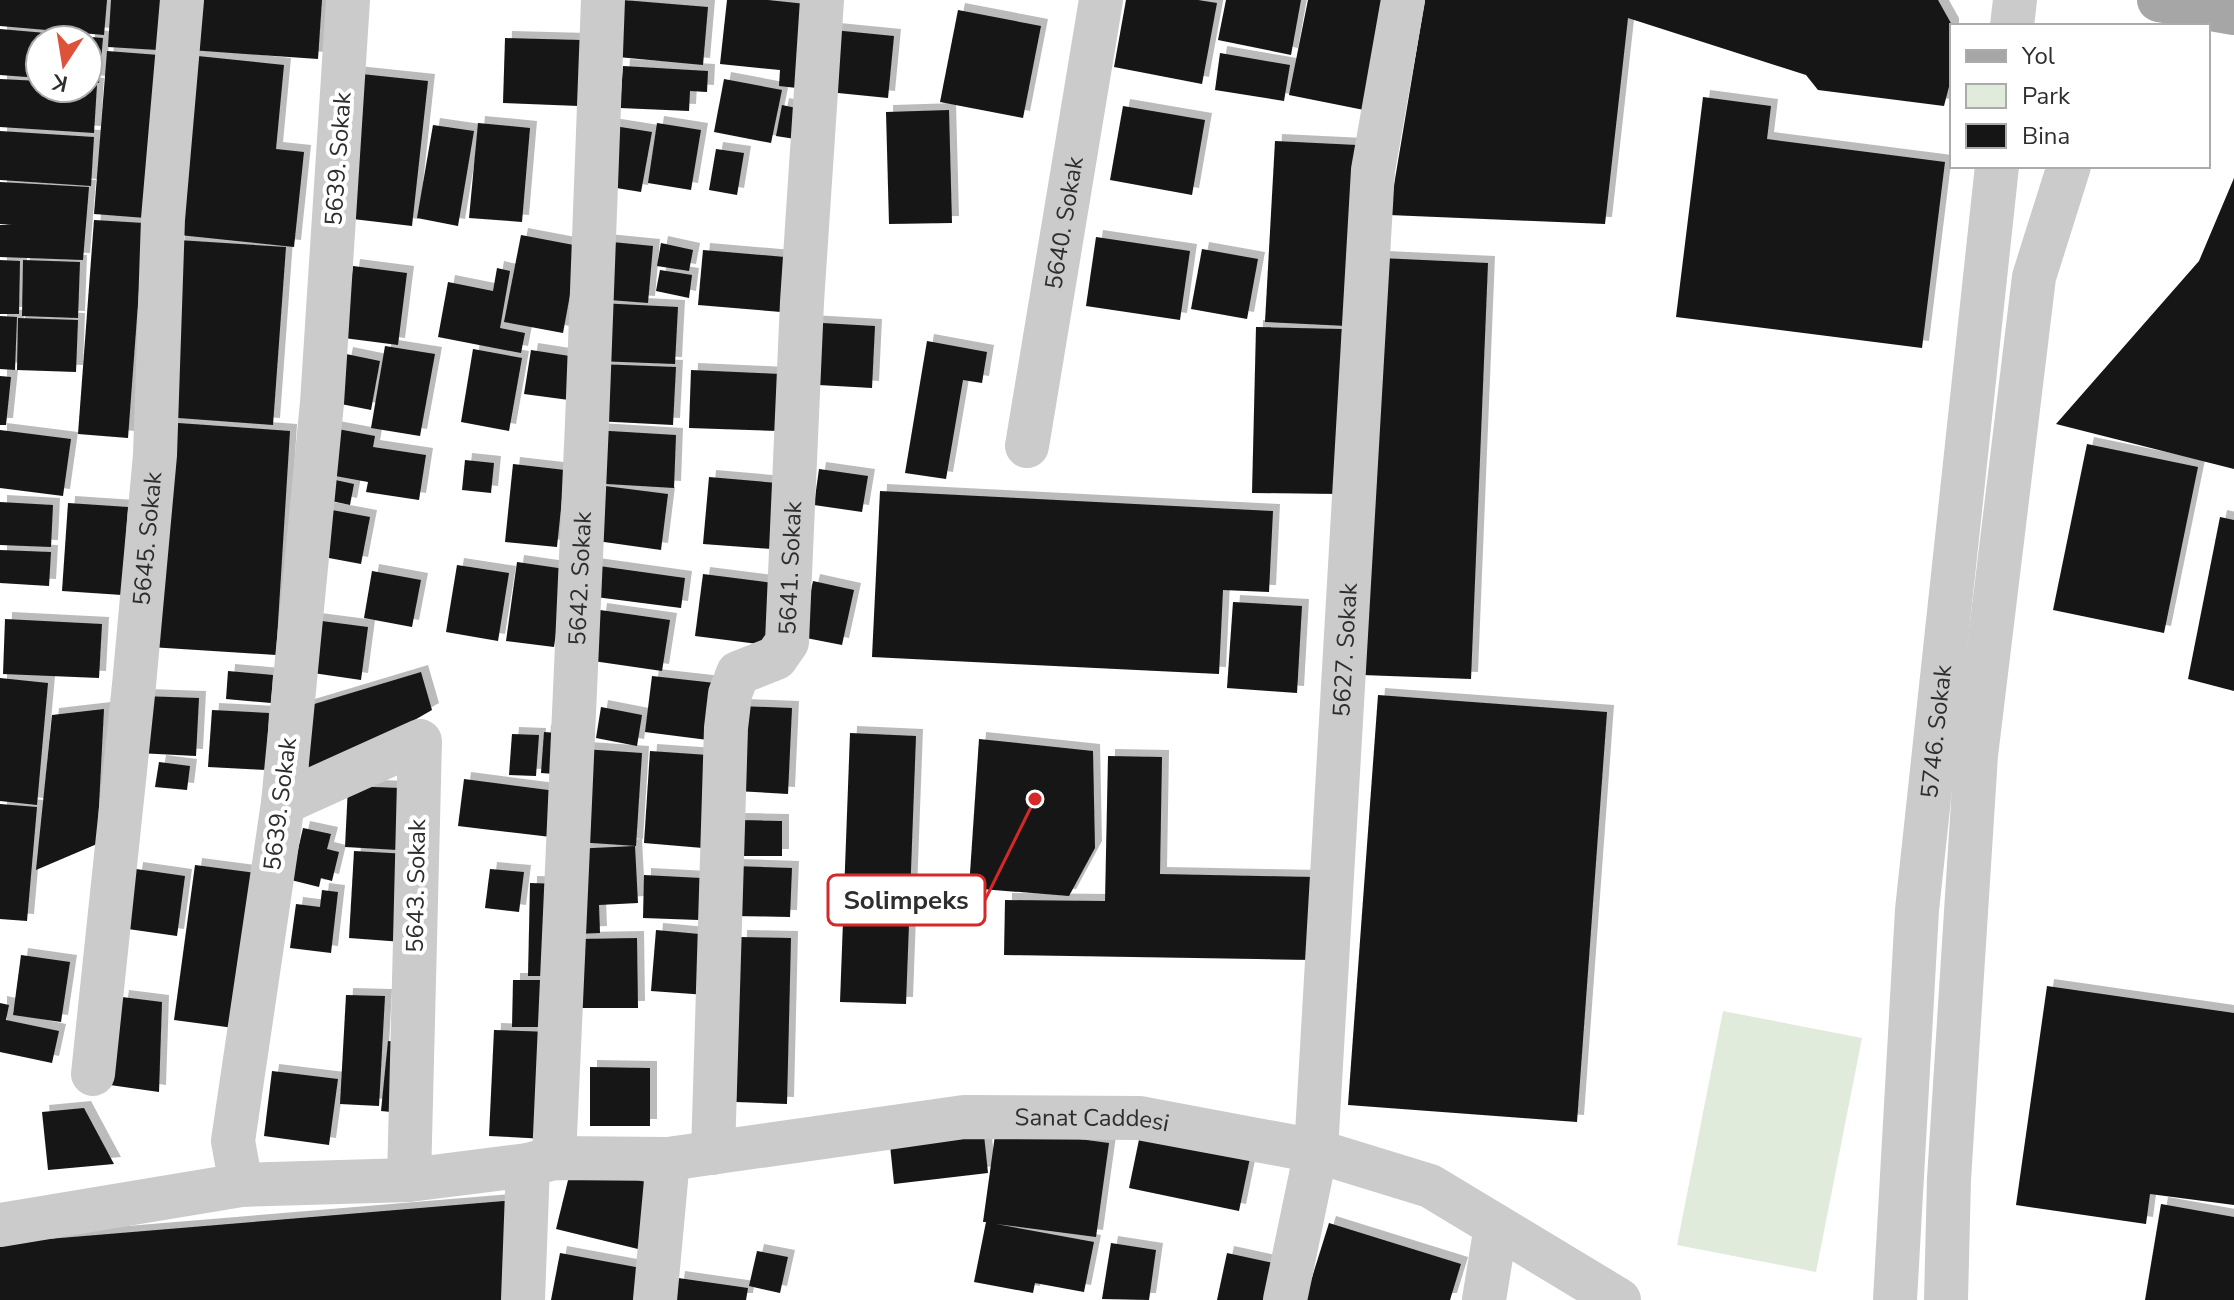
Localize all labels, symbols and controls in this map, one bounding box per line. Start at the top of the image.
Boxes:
north arrow [24,24,104,104]
legend [1950,24,2210,168]
text: Yol [2021,40,2055,72]
text: K [48,66,70,99]
text: Park [2022,80,2071,112]
street label: 5639. Sokak [317,90,359,227]
text: Bina [2022,120,2070,152]
street label: 5640. Sokak [1037,153,1091,292]
street label: 5645. Sokak [125,470,169,607]
street label: 5641. Sokak [771,500,809,636]
street label: 5642. Sokak [561,510,599,646]
street label: 5627. Sokak [1325,581,1365,718]
street label: 5746. Sokak [1913,662,1959,800]
street label: 5639. Sokak [256,735,304,872]
street label: 5643. Sokak [399,818,433,953]
callout: Solimpeks [828,875,985,925]
text: Solimpeks [843,883,969,918]
street label: Sanat Caddesi [1015,1101,1172,1139]

